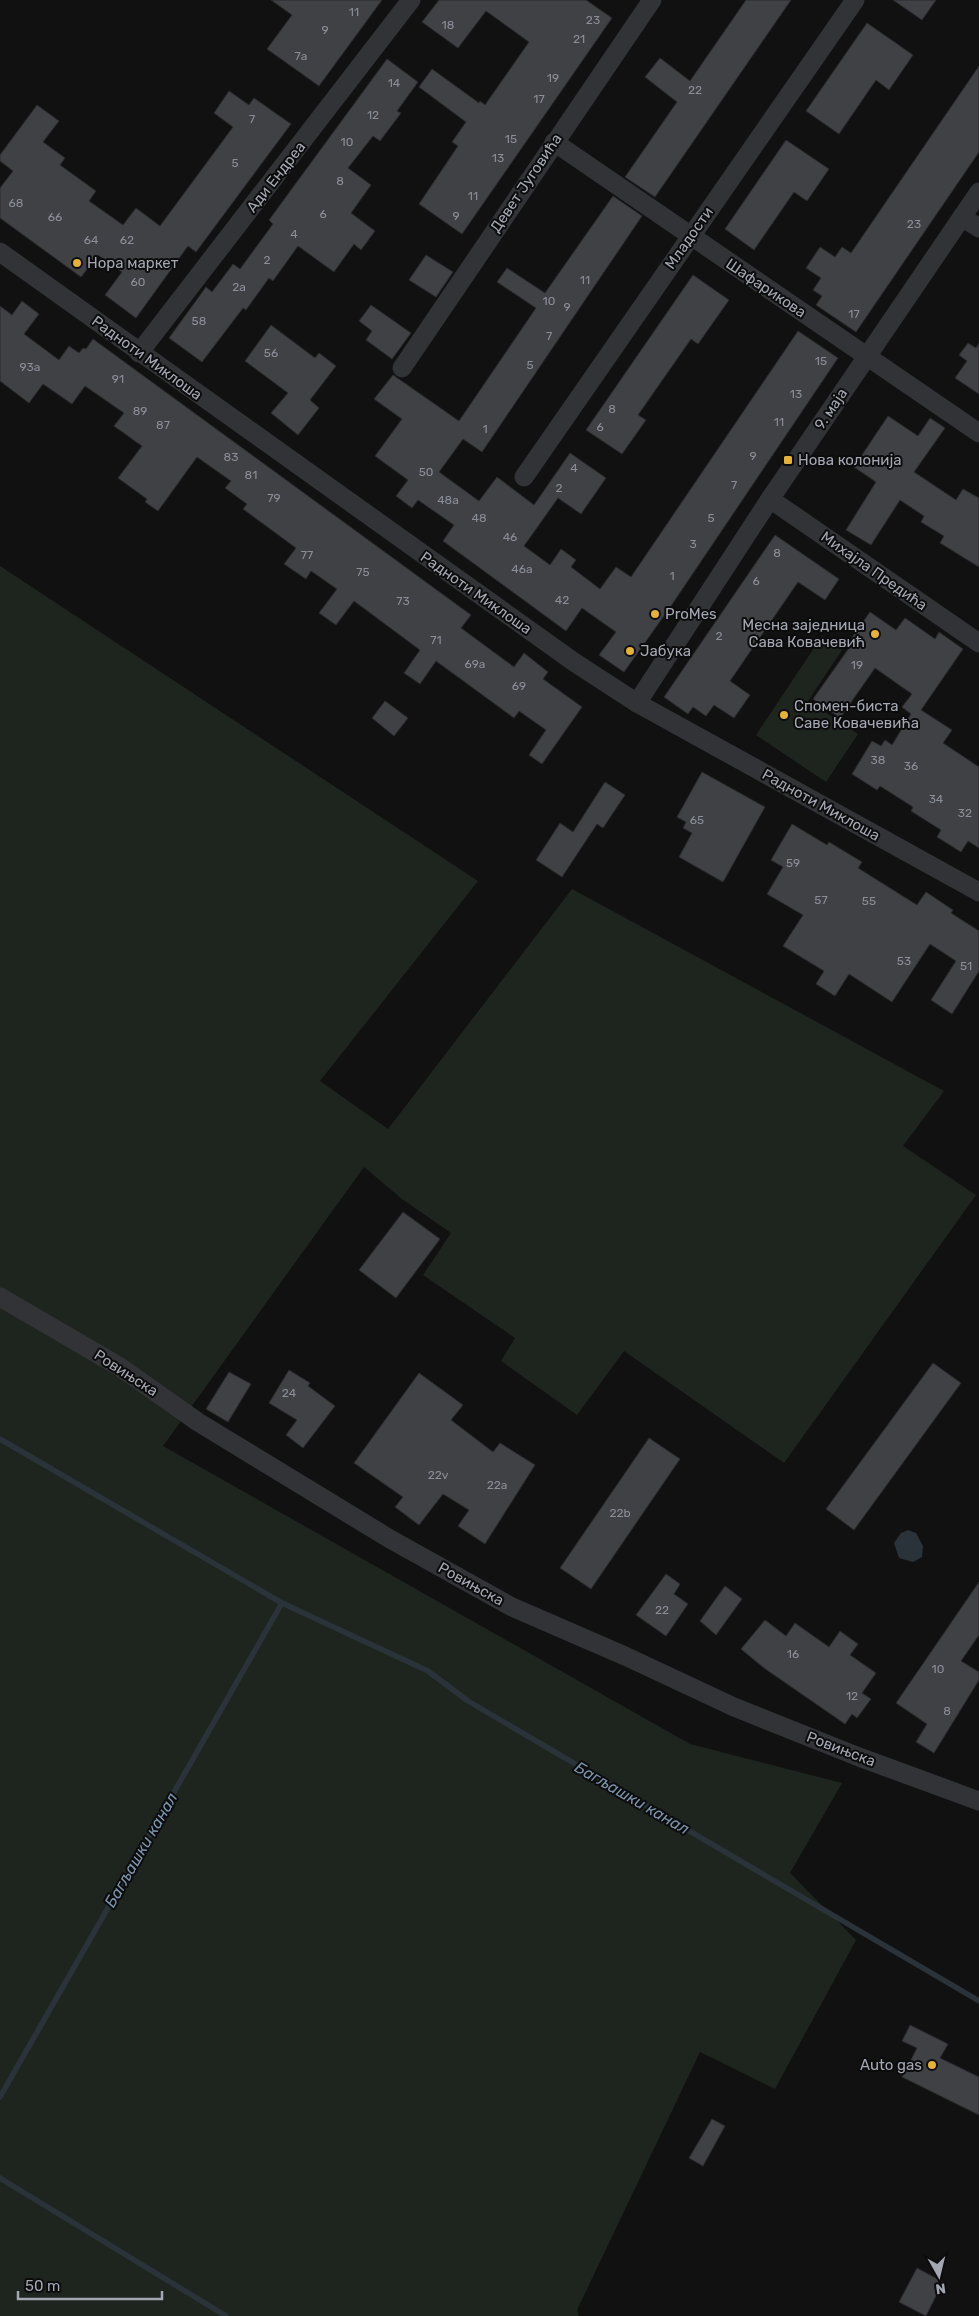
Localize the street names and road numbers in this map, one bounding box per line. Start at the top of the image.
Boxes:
street label: Девет Југовића [486,130,566,236]
street label: Ади Ендреа [243,138,309,216]
street label: Младости [661,204,717,272]
street label: Шафарикова [723,255,809,321]
street label: Радноти Миклоша [88,312,206,404]
street label: 9. маја [811,385,851,433]
street label: Михајла Предића [817,528,931,614]
street label: Радноти Миклоша [417,548,535,638]
street label: Радноти Миклоша [759,765,883,845]
street label: Ровињска [91,1346,161,1400]
street label: Ровињска [435,1559,507,1609]
street label: Ровињска [804,1728,878,1770]

